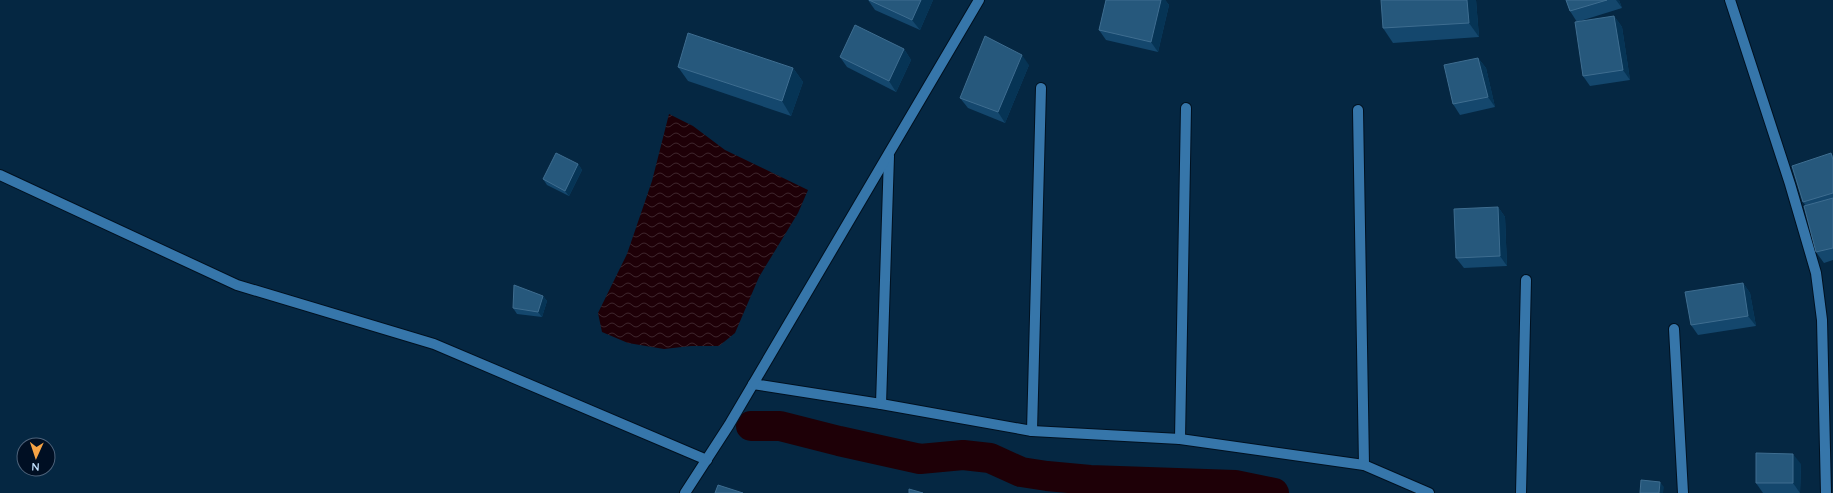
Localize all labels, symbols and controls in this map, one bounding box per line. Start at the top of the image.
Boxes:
north arrow [16,437,56,477]
text: N [31,460,40,474]

